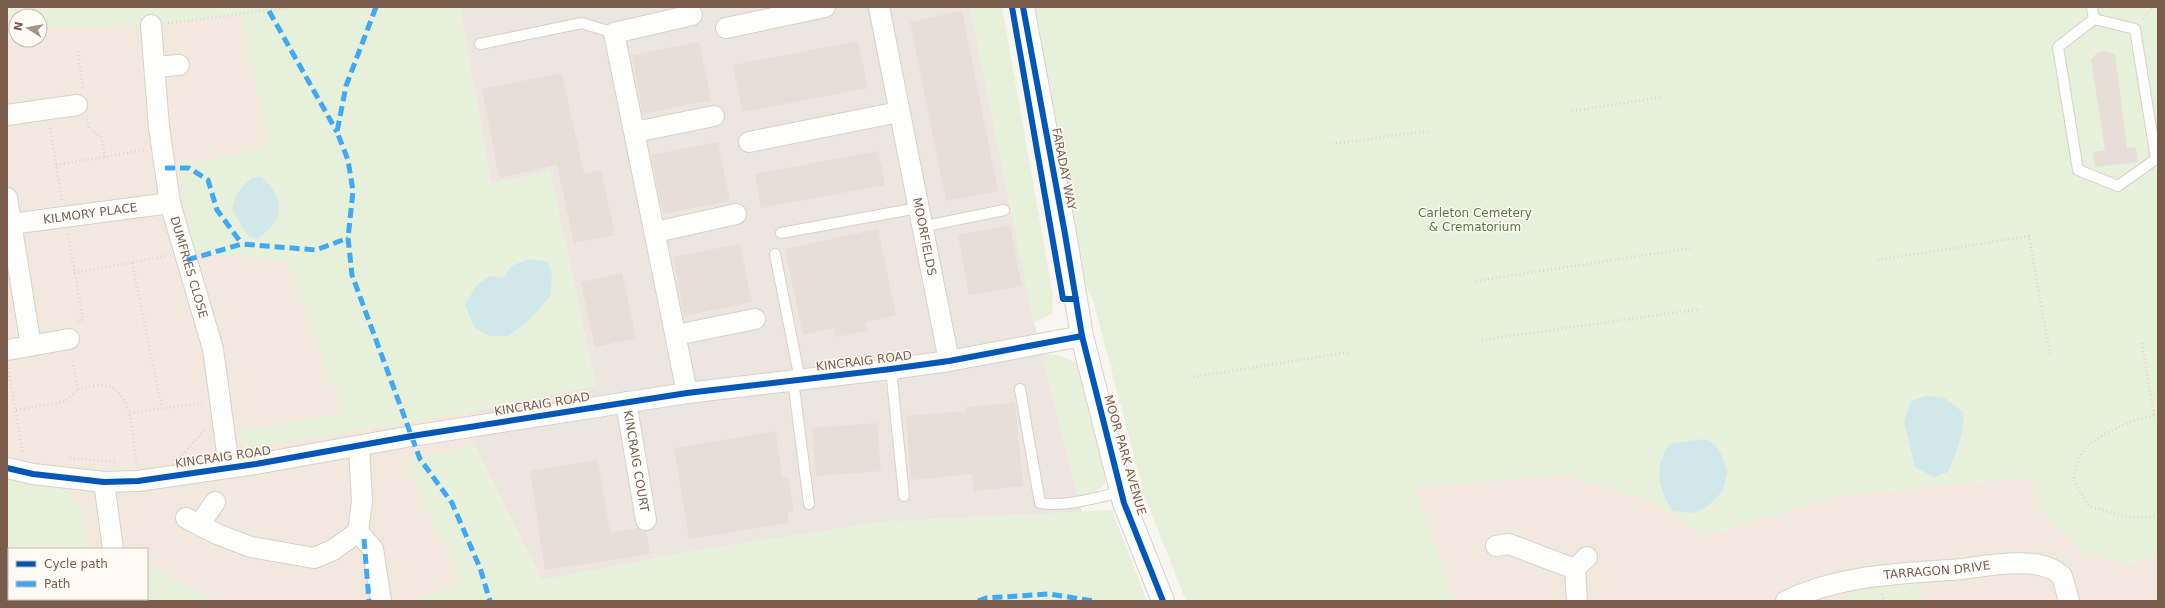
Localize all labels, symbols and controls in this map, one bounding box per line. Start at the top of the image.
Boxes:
north arrow [8,8,48,48]
text: N [11,20,26,32]
street label: FARADAY WAY [1049,127,1079,212]
street label: MOORFIELDS [910,196,939,277]
street label: KILMORY PLACE [42,200,138,227]
park label: Carleton Cemetery & Crematorium [1418,206,1532,234]
street label: DUMFRIES CLOSE [167,215,211,320]
street label: KINCRAIG ROAD [815,348,913,374]
street label: KINCRAIG ROAD [493,390,591,418]
street label: MOOR PARK AVENUE [1101,393,1149,517]
street label: KINCRAIG COURT [621,409,652,514]
street label: KINCRAIG ROAD [174,443,272,471]
legend [8,548,148,600]
text: Cycle path [44,557,108,571]
street label: TARRAGON DRIVE [1882,558,1991,582]
text: Path [44,577,70,591]

